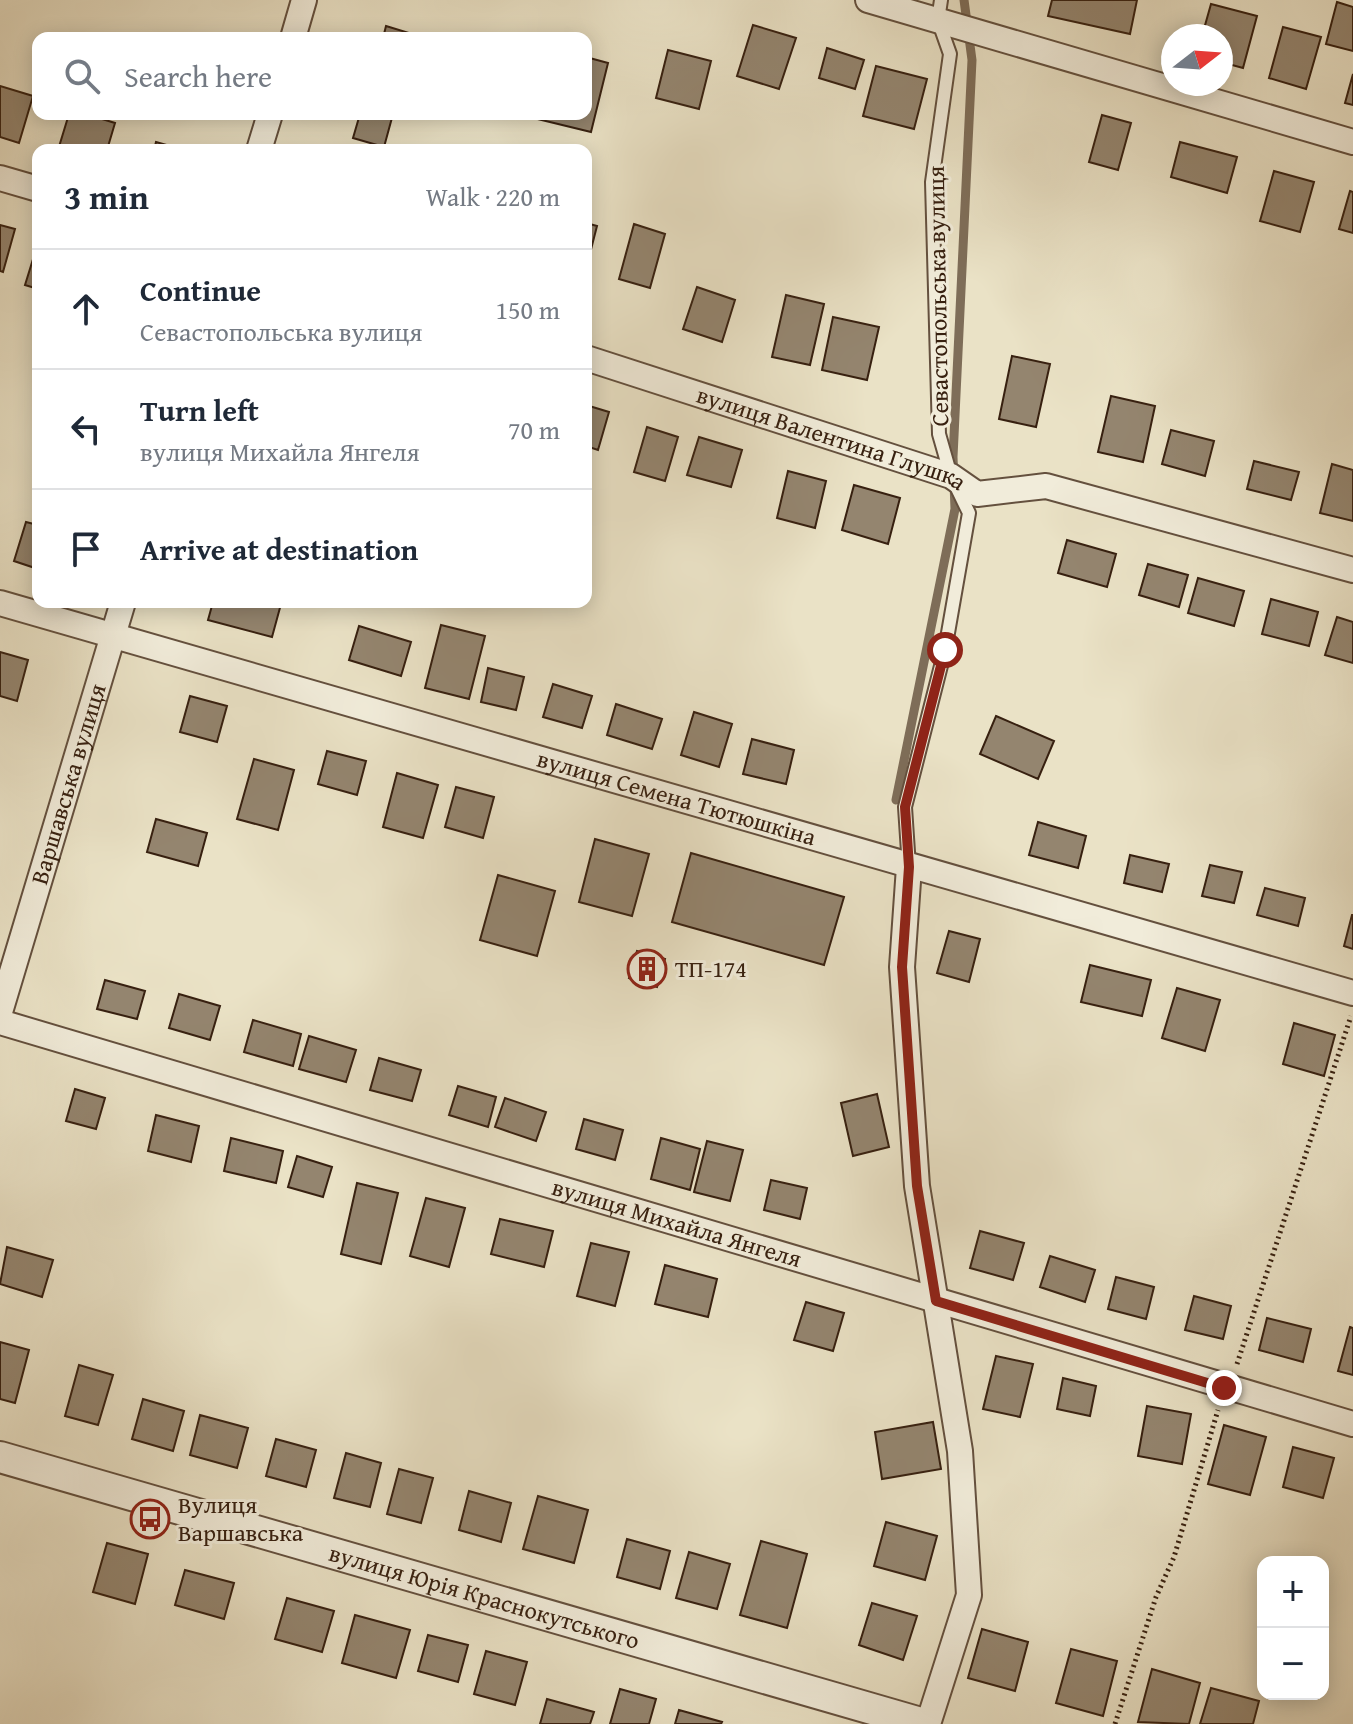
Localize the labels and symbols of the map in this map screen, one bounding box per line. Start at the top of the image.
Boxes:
north arrow [1161,24,1233,96]
street label: Севастопольська вулиця [918,165,957,427]
street label: вулиця Валентина Глушка [692,377,974,499]
route start [927,632,963,668]
street label: Варшавська вулиця [21,679,115,888]
street label: вулиця Семена Тютюшкіна [533,741,821,854]
building icon: ТП-174 [626,948,668,990]
place label: ТП-174 [675,951,747,986]
street label: вулиця Михайла Янгеля [548,1169,806,1276]
route end [1206,1370,1242,1406]
place label: Вулиця Варшавська [178,1487,304,1550]
bus stop icon: Вулиця Варшавська [129,1498,171,1540]
street label: вулиця Юрія Краснокутського [325,1535,644,1658]

